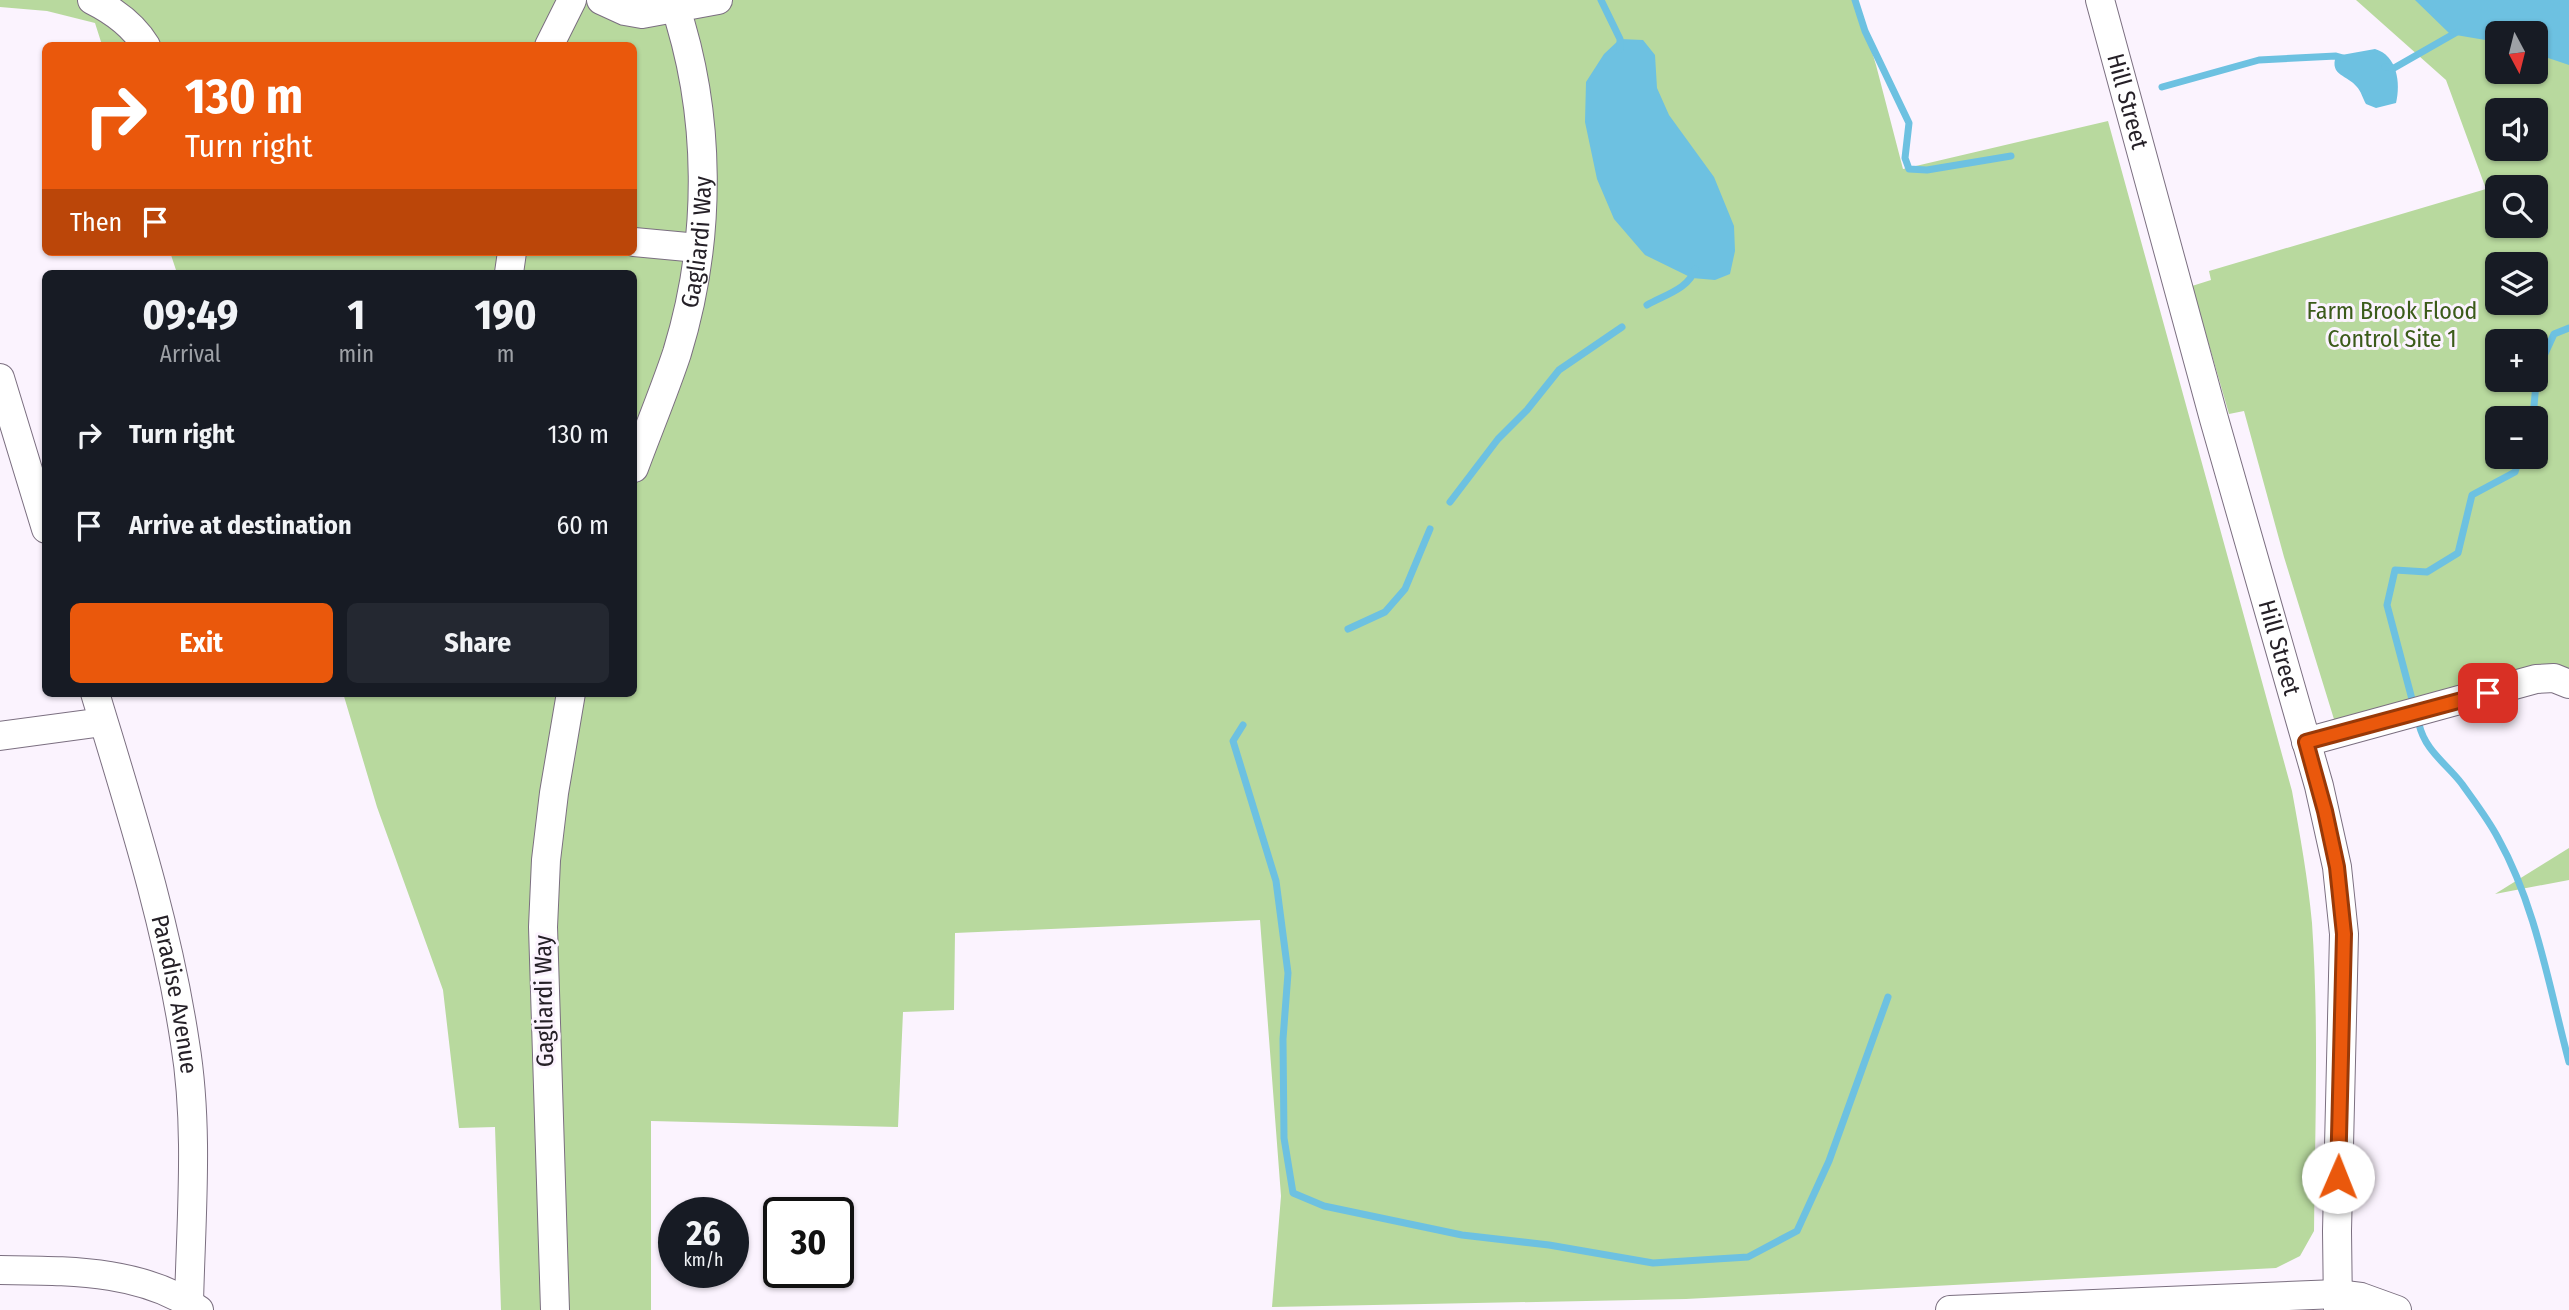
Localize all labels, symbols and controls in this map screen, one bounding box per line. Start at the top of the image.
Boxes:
north arrow [2485,21,2548,84]
map controls [2485,21,2548,469]
street label: Hill Street [2101,50,2154,152]
text: 130 m [185,67,303,126]
icon: right [70,70,161,161]
button: sound [2485,98,2548,161]
text: Turn right [185,127,312,165]
button: search [2485,175,2548,238]
street label: Gagliardi Way [675,176,717,310]
icon: arrive [136,203,174,241]
text: Then [70,207,122,238]
button: layers [2485,252,2548,315]
text: 09:49 [142,290,238,340]
text: 1 [348,290,365,340]
text: 190 [474,290,537,340]
park label: Farm Brook Flood Control Site 1 [2307,297,2477,353]
button: + [2485,329,2548,392]
text: Arrival [160,340,221,368]
text: min [339,340,374,368]
text: m [497,340,514,368]
button: − [2485,406,2548,469]
icon: right [70,416,108,454]
text: Turn right [129,419,235,450]
text: 130 m [547,419,609,450]
icon: arrive [70,507,108,545]
text: Arrive at destination [129,510,352,541]
text: 60 m [556,510,609,541]
street label: Hill Street [2252,597,2306,699]
button: Exit [70,603,333,683]
button: Share [347,603,609,683]
pin [2458,663,2518,723]
icon: arrive [2469,674,2507,712]
street label: Paradise Avenue [146,912,203,1075]
street label: Gagliardi Way [529,934,559,1067]
position arrow [2301,1140,2375,1214]
speed limit sign: 30 [763,1197,854,1288]
text: 26 [686,1212,721,1254]
text: km/h [683,1249,724,1271]

